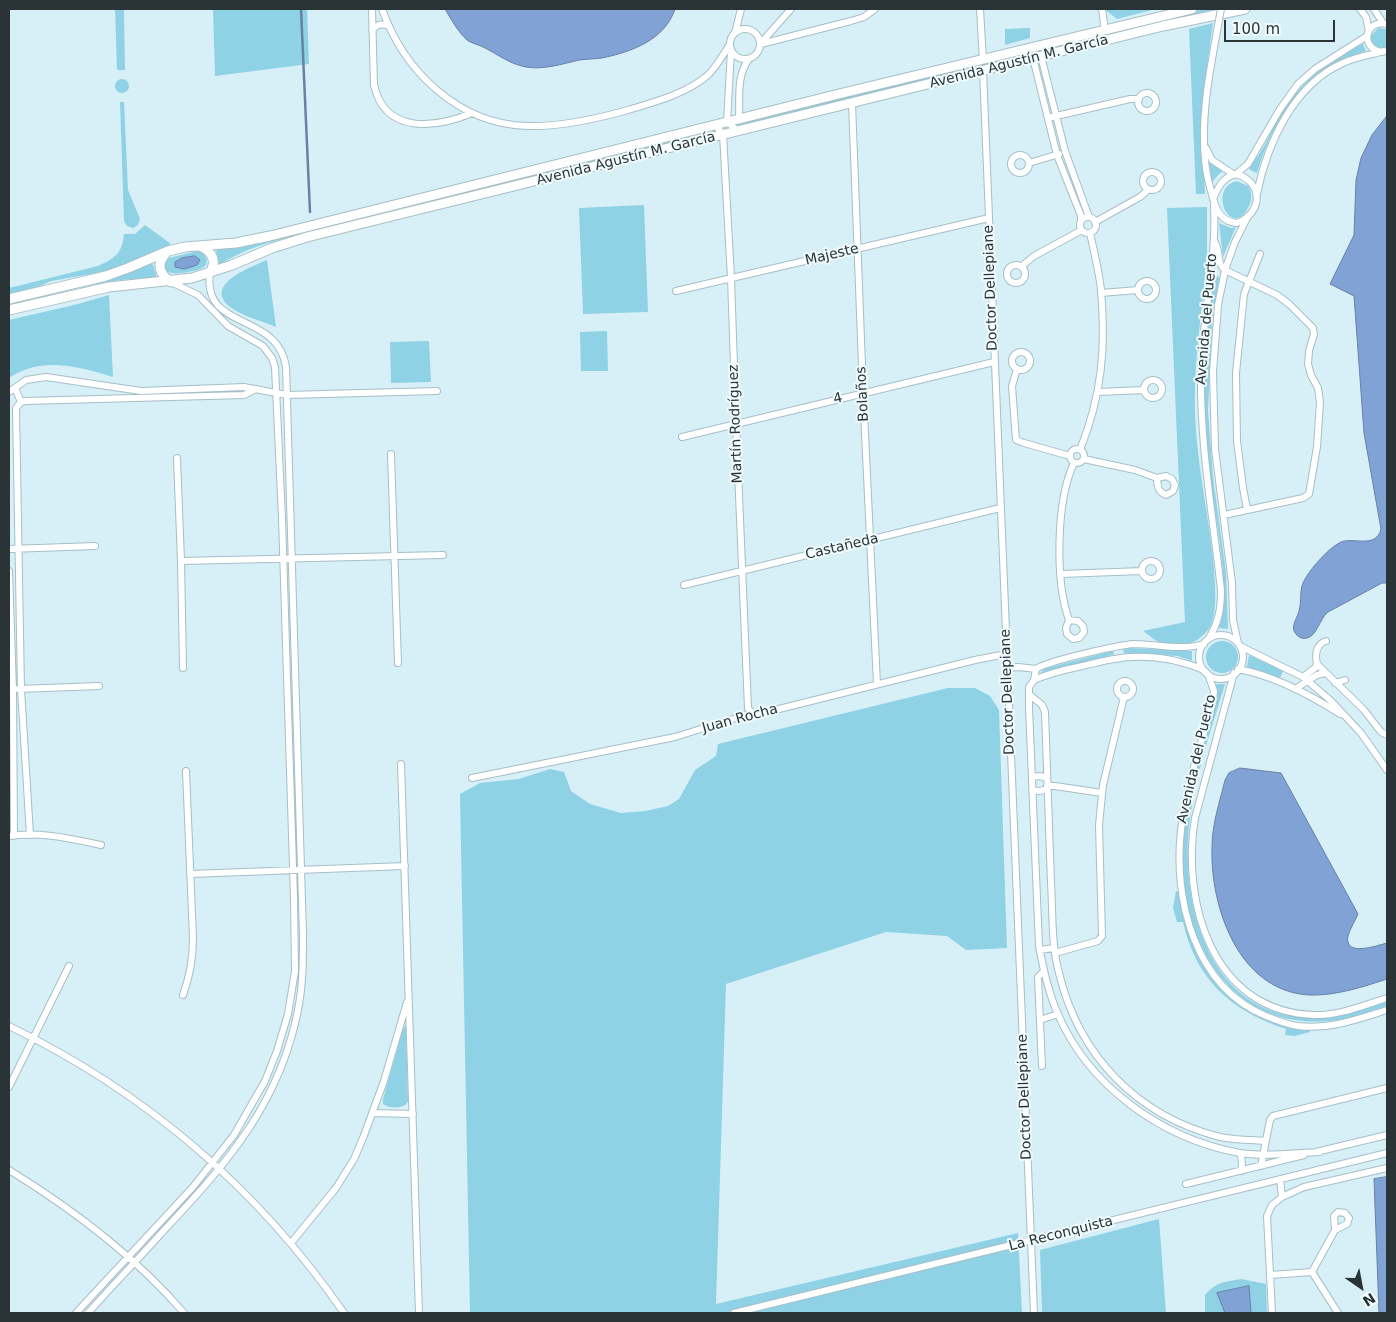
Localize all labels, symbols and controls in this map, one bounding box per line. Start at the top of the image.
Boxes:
scale bar [1226,10,1337,42]
text: 100 m [1232,20,1280,38]
street label: Avenida Agustín M. García [928,32,1110,92]
street label: Avenida Agustín M. García [535,129,717,189]
street label: Doctor Dellepiane [980,225,1002,351]
street label: Majeste [804,241,860,269]
street label: Avenida del Puerto [1193,253,1221,385]
street label: Martín Rodríguez [726,364,746,484]
street label: Bolaños [853,366,873,422]
street label: 4 [832,390,844,408]
street label: Castañeda [804,530,880,564]
street label: Doctor Dellepiane [997,629,1019,755]
street label: Avenida del Puerto [1174,693,1220,825]
street label: Juan Rocha [700,701,780,737]
street label: Doctor Dellepiane [1014,1034,1036,1160]
street label: La Reconquista [1007,1213,1115,1255]
north arrow [1336,1262,1386,1312]
text: N [1360,1290,1378,1309]

